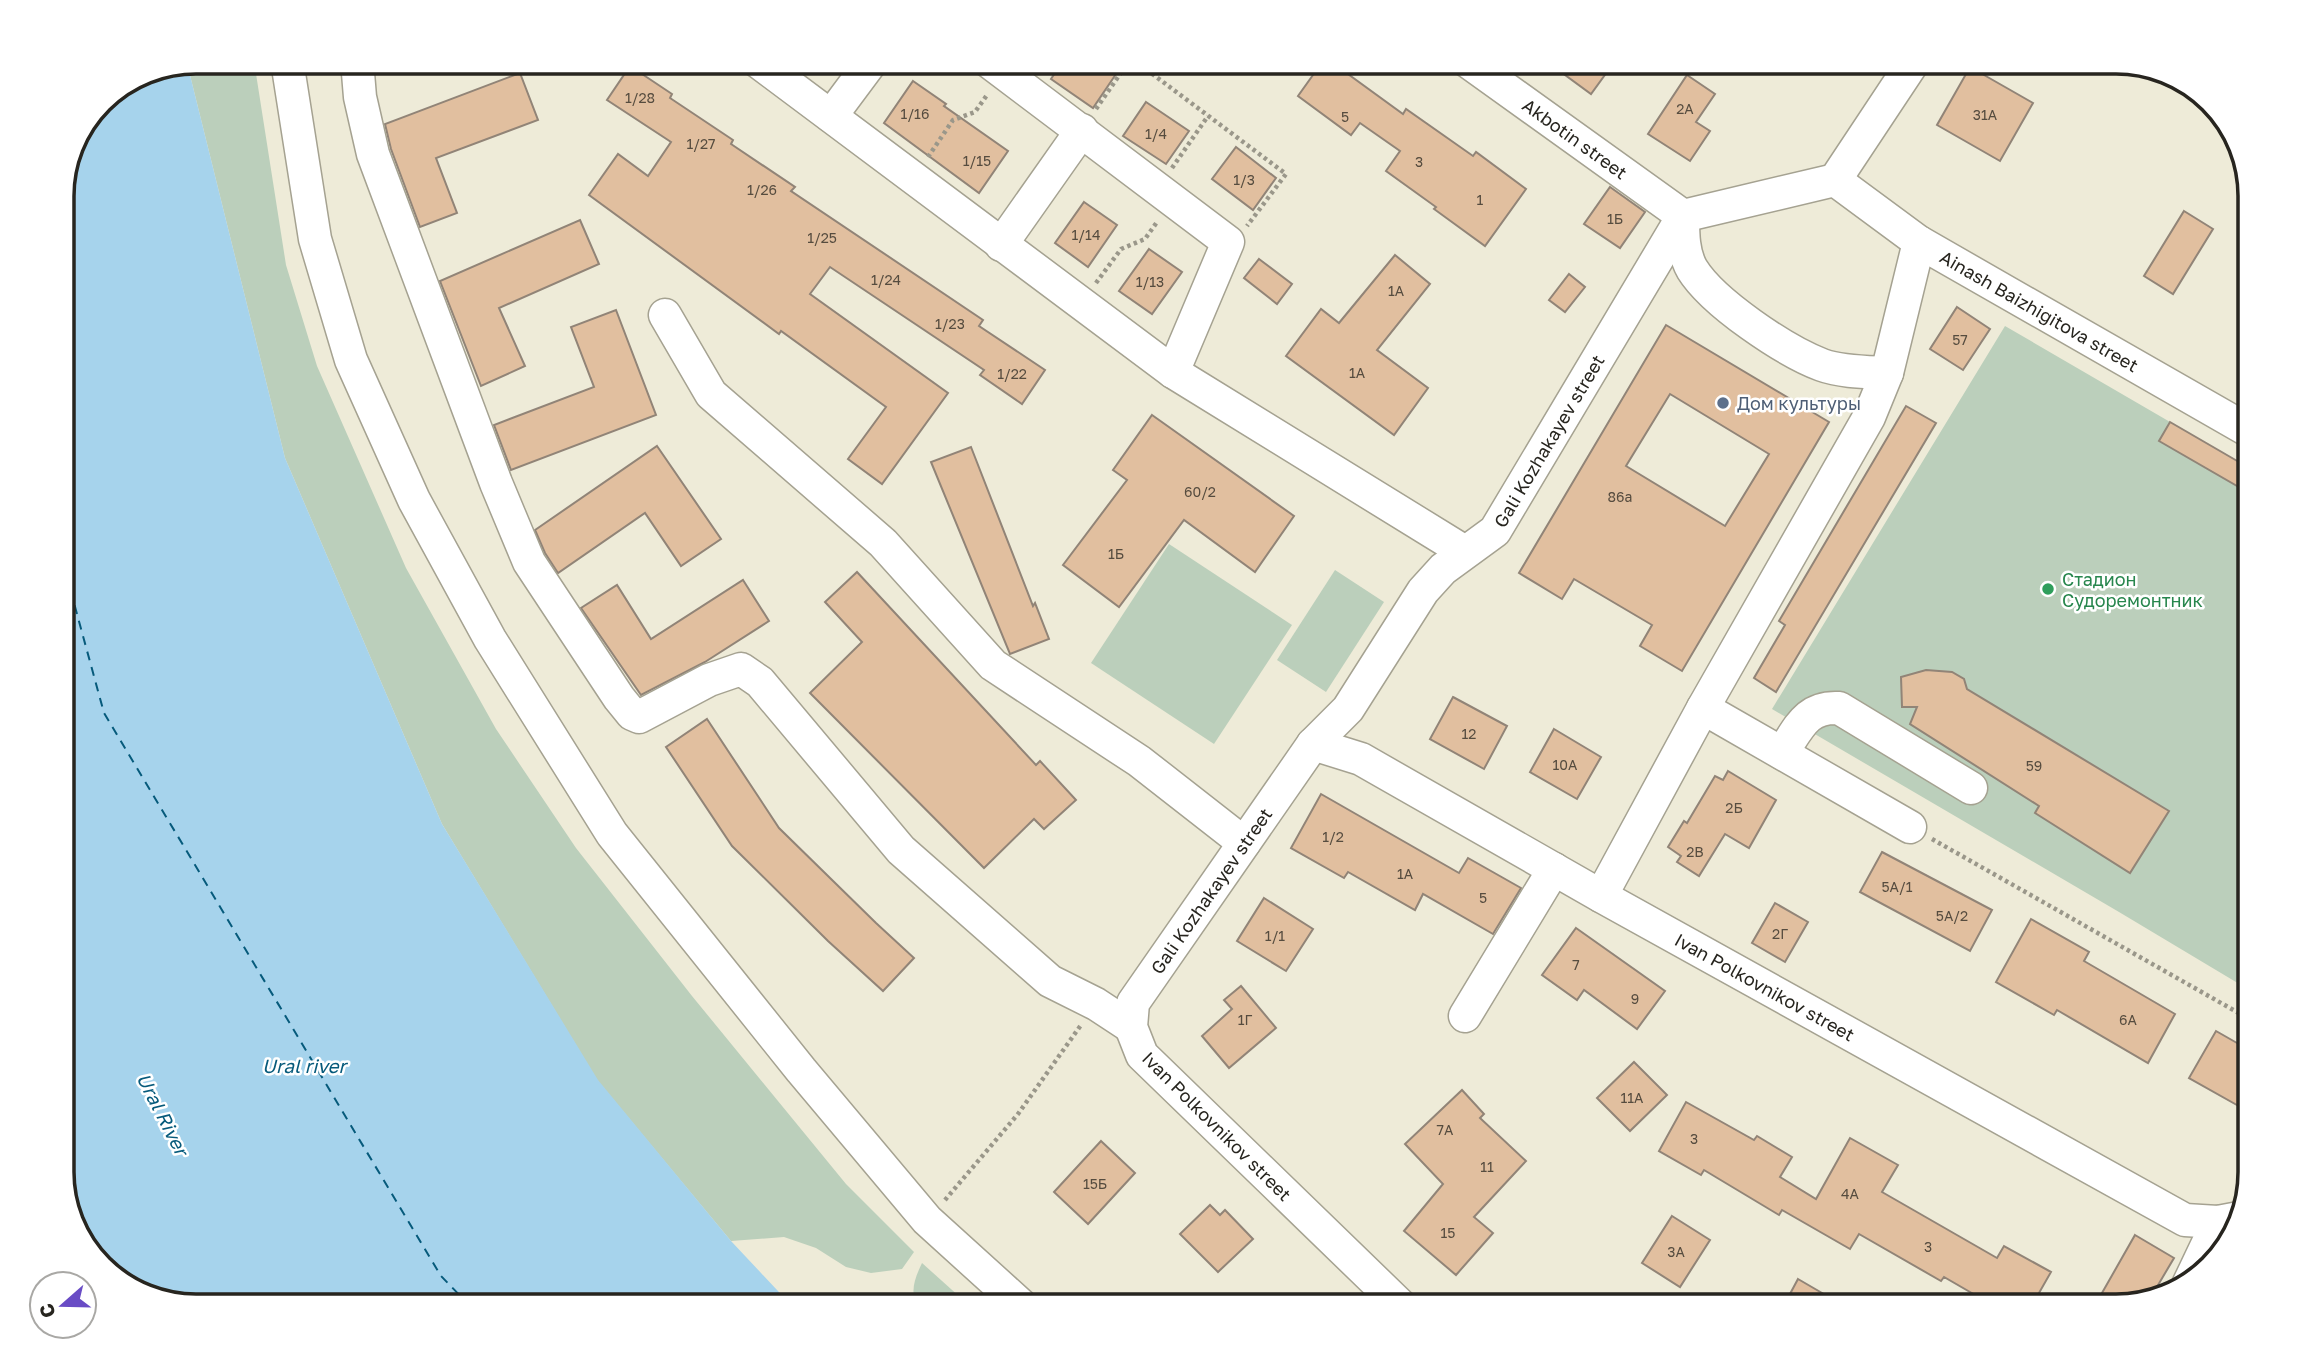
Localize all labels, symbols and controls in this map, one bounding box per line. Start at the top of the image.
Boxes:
house number: 1/28 [625,89,655,106]
street label: Akbotin street [1519,94,1632,183]
house number: 2А [1676,100,1694,117]
house number: 1/16 [901,105,929,122]
house number: 31А [1973,106,1998,123]
house number: 5 [1341,108,1349,125]
house number: 1/4 [1145,125,1167,142]
house number: 1/27 [686,135,716,152]
house number: 1/15 [963,152,991,169]
house number: 3 [1415,153,1423,170]
house number: 1/3 [1233,171,1255,188]
house number: 1/26 [747,181,777,198]
house number: 1 [1477,191,1484,208]
house number: 1Б [1607,210,1623,227]
house number: 1/14 [1072,226,1100,243]
house number: 1/25 [807,229,837,246]
street label: Ainash Baizhigitova street [1936,245,2142,376]
house number: 1/24 [871,271,901,288]
house number: 1/13 [1136,273,1164,290]
house number: 1А [1388,282,1405,299]
house number: 1/23 [935,315,965,332]
house number: 57 [1952,331,1968,348]
street label: Gali Kozhakayev street [1489,351,1609,531]
house number: 1А [1349,364,1366,381]
house number: 1/22 [997,365,1027,382]
place label: Дом культуры [1737,392,1861,414]
marker: Дом культуры [1715,395,1731,411]
house number: 60/2 [1184,483,1216,500]
house number: 86а [1608,488,1632,505]
house number: 1Б [1108,545,1124,562]
place label: Стадион Судоремонтник [2062,568,2203,611]
marker: Стадион Судоремонтник [2040,581,2056,597]
house number: 12 [1462,725,1476,742]
house number: 10А [1553,756,1578,773]
house number: 59 [2026,757,2042,774]
house number: 2Б [1725,799,1743,816]
street label: Gali Kozhakayev street [1146,803,1276,978]
house number: 1/2 [1322,828,1344,845]
house number: 2В [1686,843,1704,860]
house number: 1А [1397,865,1414,882]
house number: 5А/1 [1881,878,1913,895]
house number: 5 [1479,889,1487,906]
house number: 5А/2 [1936,907,1968,924]
house number: 2Г [1772,925,1788,942]
house number: 1/1 [1265,927,1285,944]
street label: Ivan Polkovnikov street [1671,928,1858,1046]
house number: 7 [1572,956,1580,973]
house number: 9 [1631,990,1639,1007]
house number: 1Г [1238,1011,1252,1028]
house number: 6А [2119,1011,2138,1028]
street label: Ivan Polkovnikov street [1138,1047,1296,1205]
water label: Ural river [262,1054,349,1077]
water label: Ural River [132,1069,195,1161]
house number: 11А [1621,1089,1644,1106]
house number: 7А [1437,1121,1454,1138]
house number: 3 [1690,1130,1698,1147]
house number: 11 [1480,1158,1494,1175]
house number: 15Б [1083,1175,1107,1192]
house number: 4А [1841,1185,1860,1202]
house number: 15 [1441,1224,1455,1241]
house number: 3 [1924,1238,1932,1255]
house number: 3А [1667,1243,1685,1260]
north arrow [28,1270,98,1340]
text: С [33,1301,60,1321]

